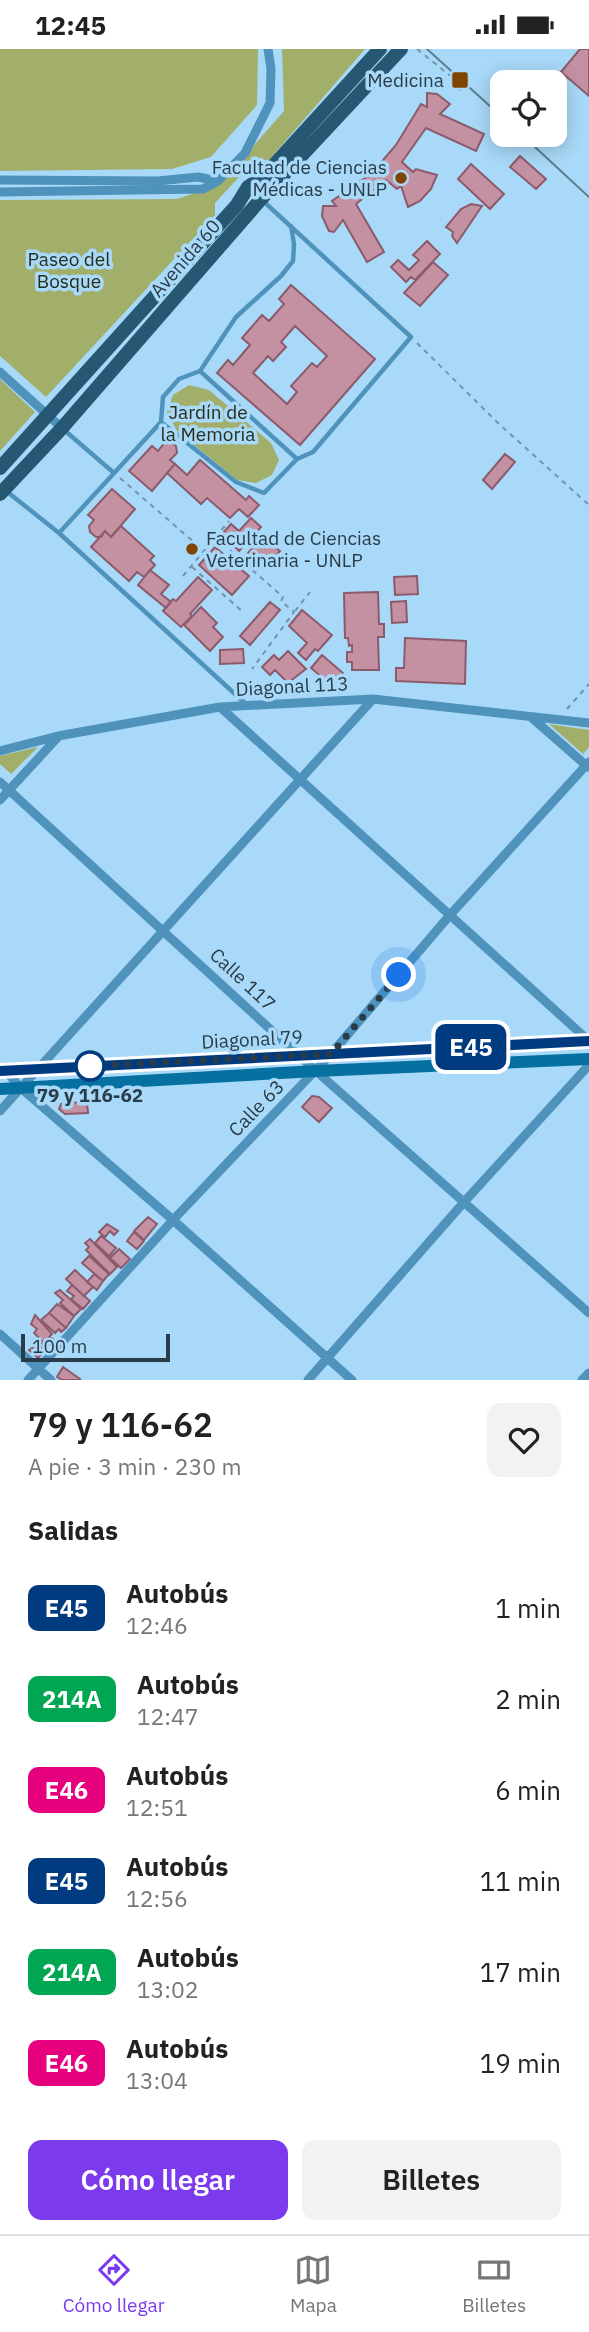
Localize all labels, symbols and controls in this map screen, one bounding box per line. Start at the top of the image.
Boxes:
text: 12:45 [35,8,106,42]
place label: Medicina [367,68,444,92]
marker: Medicina [450,70,470,90]
map controls [490,70,567,147]
button: locate [490,70,567,147]
place label: Facultad de Ciencias Médicas - UNLP [212,155,387,201]
marker: Facultad de Ciencias Médicas - UNLP [393,170,409,186]
street label: Avenida 60 [145,214,225,302]
park label: Paseo del Bosque [28,247,110,293]
park label: Jardín de la Memoria [161,400,255,446]
place label: Facultad de Ciencias Veterinaria - UNLP [206,526,381,572]
marker: Facultad de Ciencias Veterinaria - UNLP [184,541,200,557]
street label: Diagonal 113 [235,671,349,701]
street label: Calle 117 [205,942,281,1016]
your location [381,957,416,992]
street label: Diagonal 79 [201,1024,303,1054]
line badge: E45 [431,1024,511,1070]
text: E45 [449,1031,493,1063]
marker: 79 y 116-62 [75,1051,105,1081]
street label: Calle 63 [223,1075,289,1141]
place label: 79 y 116-62 [37,1083,143,1107]
scale bar [21,1331,170,1363]
text: 100 m [32,1334,87,1358]
text: 79 y 116-62 [28,1403,213,1446]
button: heart [487,1403,561,1477]
text: A pie · 3 min · 230 m [28,1451,242,1481]
text: Salidas [28,1513,118,1547]
text: Autobús [126,1576,228,1610]
text: 1 min [495,1591,561,1625]
text: E45 [45,1592,88,1624]
text: 12:46 [126,1610,188,1640]
text: Autobús [137,1667,239,1701]
text: 2 min [495,1682,561,1716]
text: 214A [42,1683,102,1715]
text: 12:47 [137,1701,199,1731]
text: Autobús [126,1758,228,1792]
text: 6 min [495,1773,561,1807]
text: E46 [45,1774,88,1806]
text: 12:51 [126,1792,188,1822]
text: Autobús [126,1849,228,1883]
text: 11 min [480,1864,561,1898]
text: E45 [45,1865,88,1897]
text: 12:56 [126,1883,188,1913]
text: Autobús [137,1940,239,1974]
text: 17 min [480,1955,561,1989]
text: 214A [42,1956,102,1988]
text: 13:02 [137,1974,199,2004]
text: Autobús [126,2031,228,2065]
text: 19 min [480,2046,561,2080]
text: E46 [45,2047,88,2079]
text: 13:04 [126,2065,188,2095]
button: Cómo llegar [28,2140,288,2220]
button: Billetes [302,2140,561,2220]
tab: Cómo llegar [63,2251,165,2317]
tab: Mapa [290,2251,337,2317]
tab: Billetes [462,2251,526,2317]

